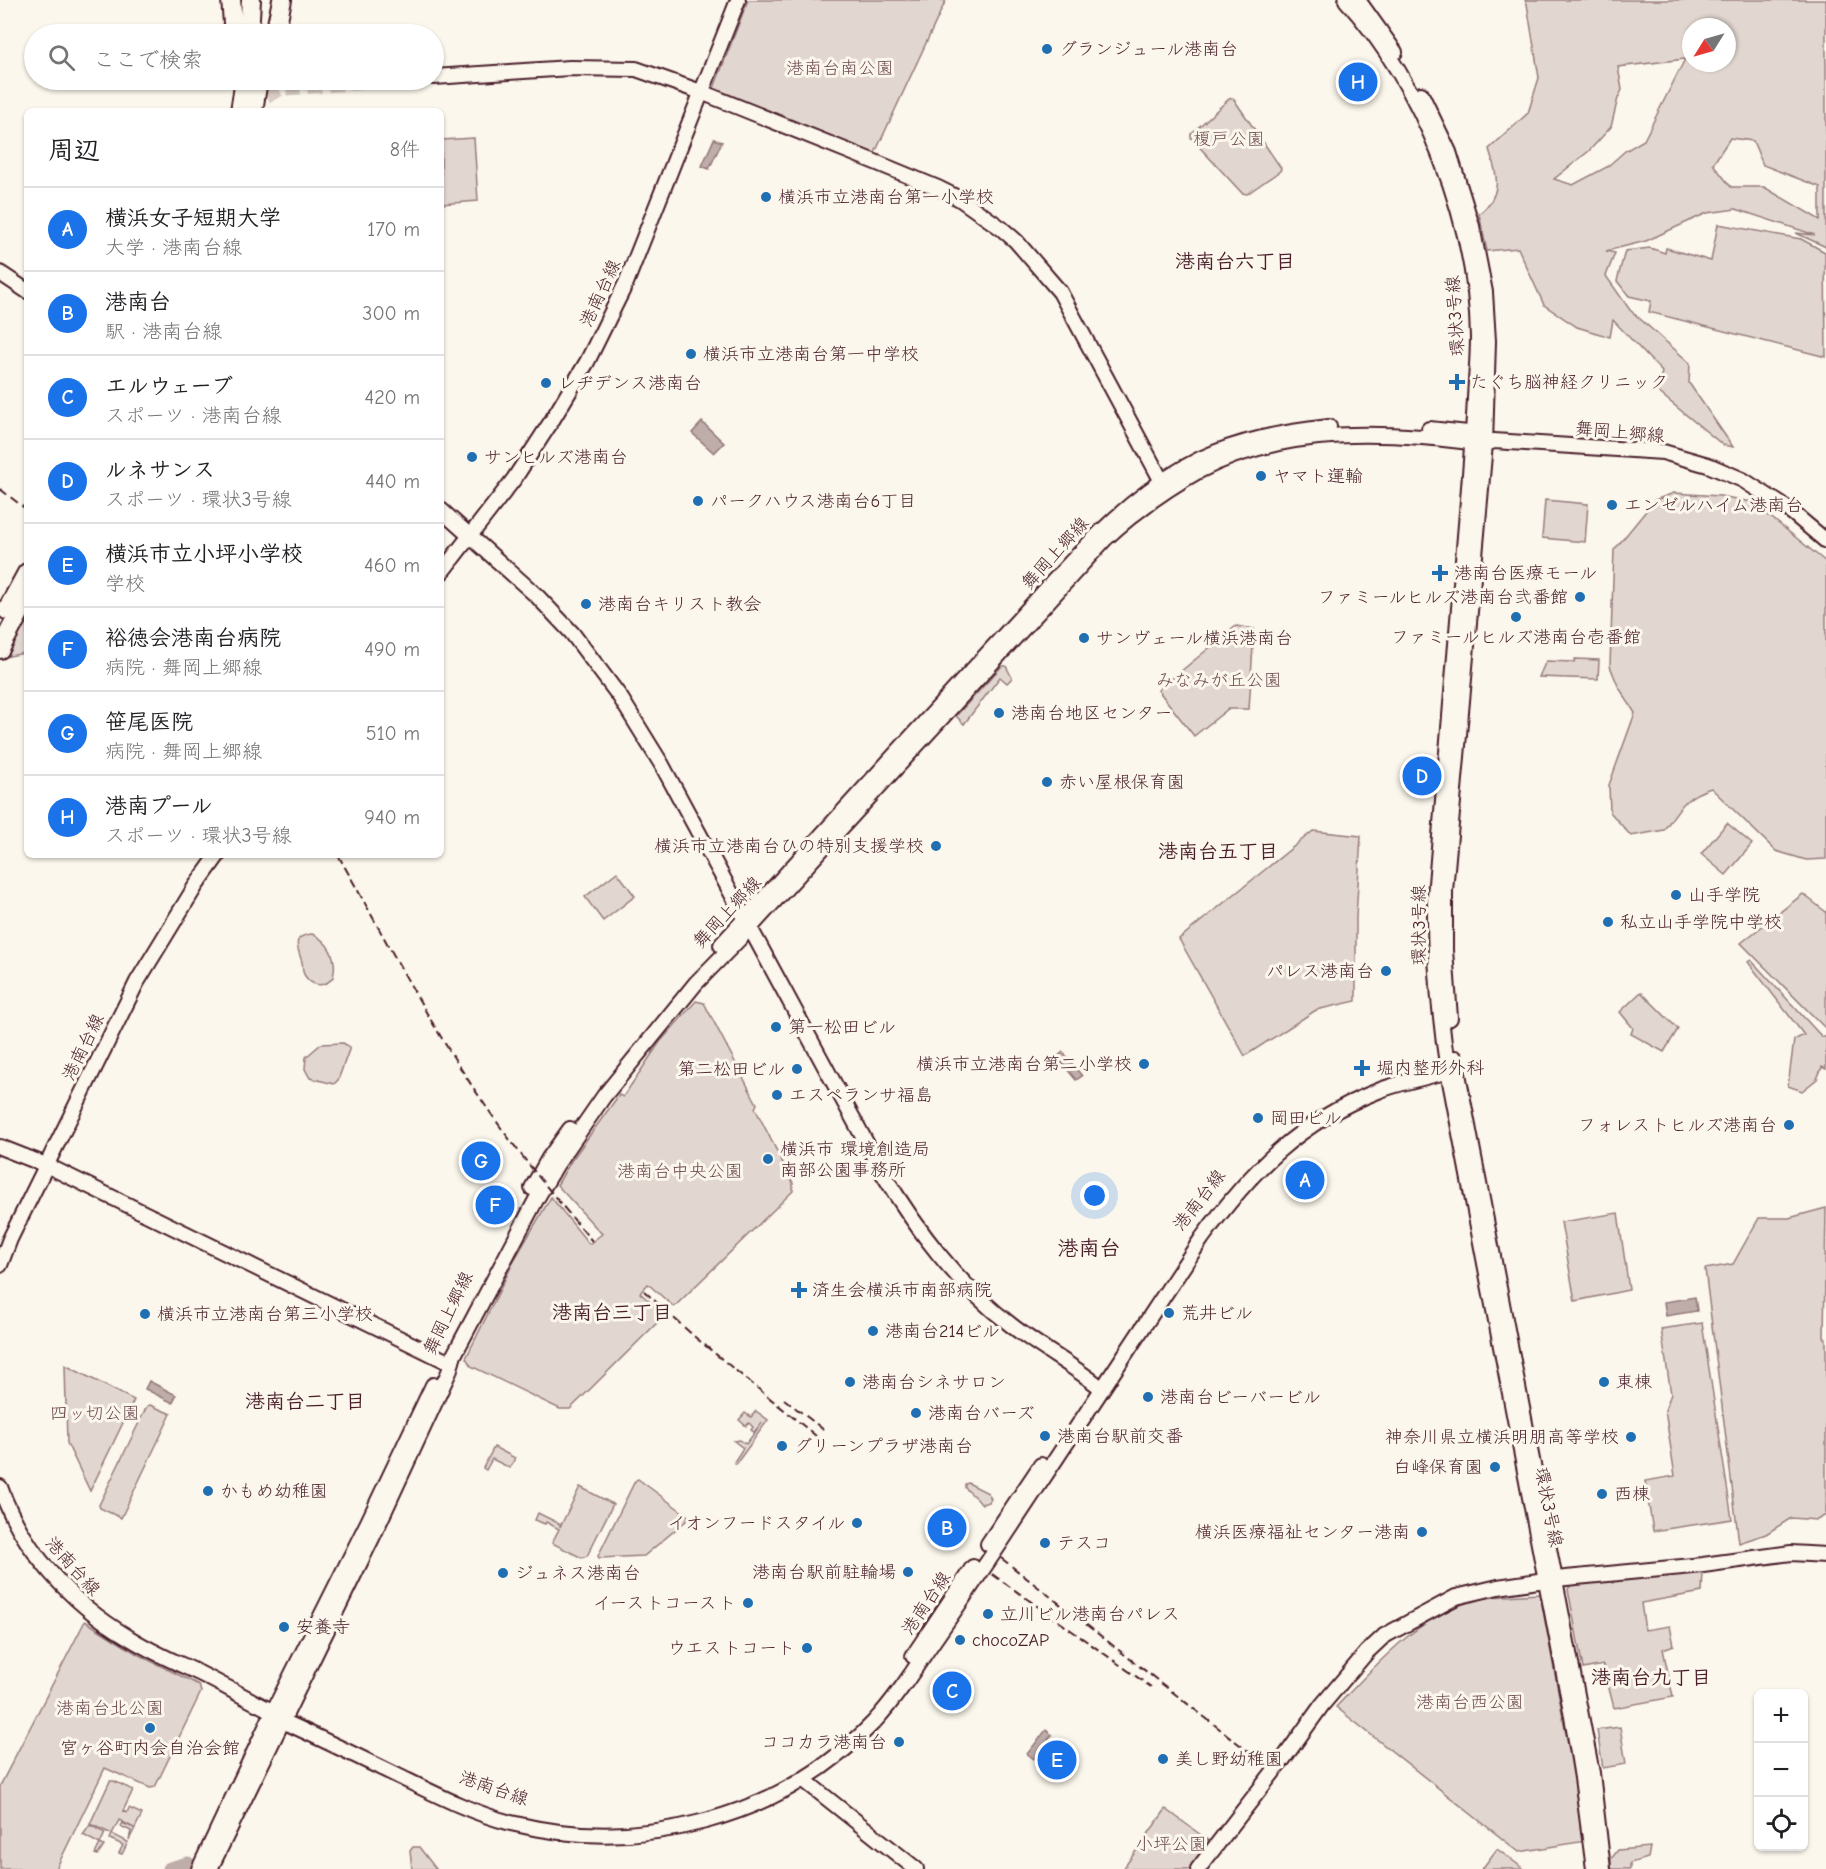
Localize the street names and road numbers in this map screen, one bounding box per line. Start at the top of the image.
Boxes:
street label: 港南台線 [576,256,625,330]
street label: 環状3号線 [1442,275,1469,357]
street label: 舞岡上郷線 [1574,418,1666,447]
street label: 舞岡上郷線 [1017,513,1093,594]
street label: 舞岡上郷線 [689,872,766,952]
street label: 環状3号線 [1409,884,1430,966]
street label: 港南台線 [58,1010,109,1084]
street label: 港南台線 [1169,1165,1230,1235]
street label: 舞岡上郷線 [419,1268,478,1358]
street label: 環状3号線 [1530,1465,1567,1549]
street label: 港南台線 [41,1533,105,1600]
street label: 港南台線 [898,1568,955,1639]
street label: 港南台線 [456,1767,531,1810]

